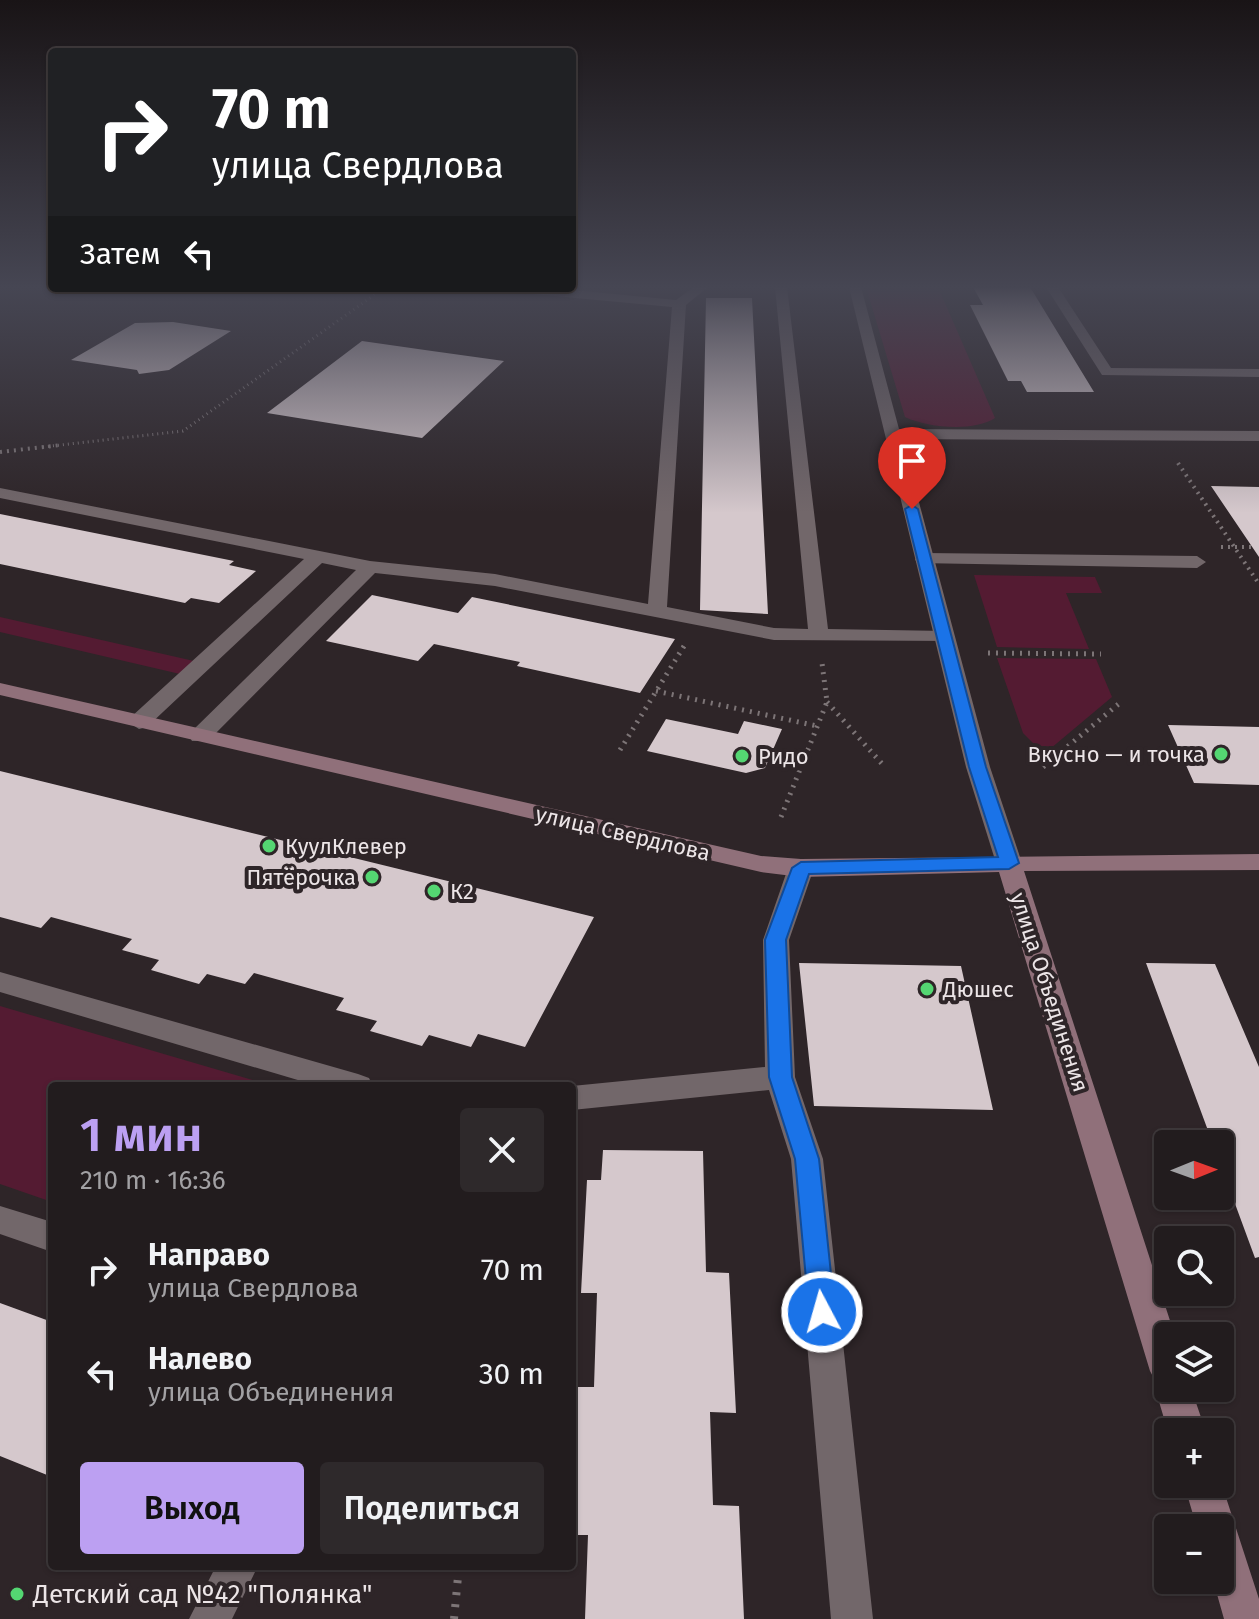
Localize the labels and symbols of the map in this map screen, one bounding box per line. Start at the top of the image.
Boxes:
pin [878,427,946,509]
place label: Вкусно — и точка [1028,741,1205,768]
place label: Ридо [758,743,809,770]
marker: Вкусно — и точка [1212,745,1230,763]
marker: Ридо [733,747,751,765]
street label: улица Свердлова [533,800,713,867]
place label: КуулКлевер [285,833,407,860]
marker: КуулКлевер [260,837,278,855]
place label: Пятёрочка [247,864,356,891]
marker: Пятёрочка [363,868,381,886]
place label: К2 [450,878,474,905]
marker: К2 [425,882,443,900]
street label: улица Объединения [1004,889,1095,1095]
place label: Дюшес [942,976,1014,1003]
marker: Дюшес [918,980,936,998]
north arrow [1154,1130,1234,1210]
position arrow [780,1270,864,1354]
place label: Детский сад №42 "Полянка" [32,1579,372,1610]
marker: Детский сад №42 "Полянка" [8,1585,26,1603]

